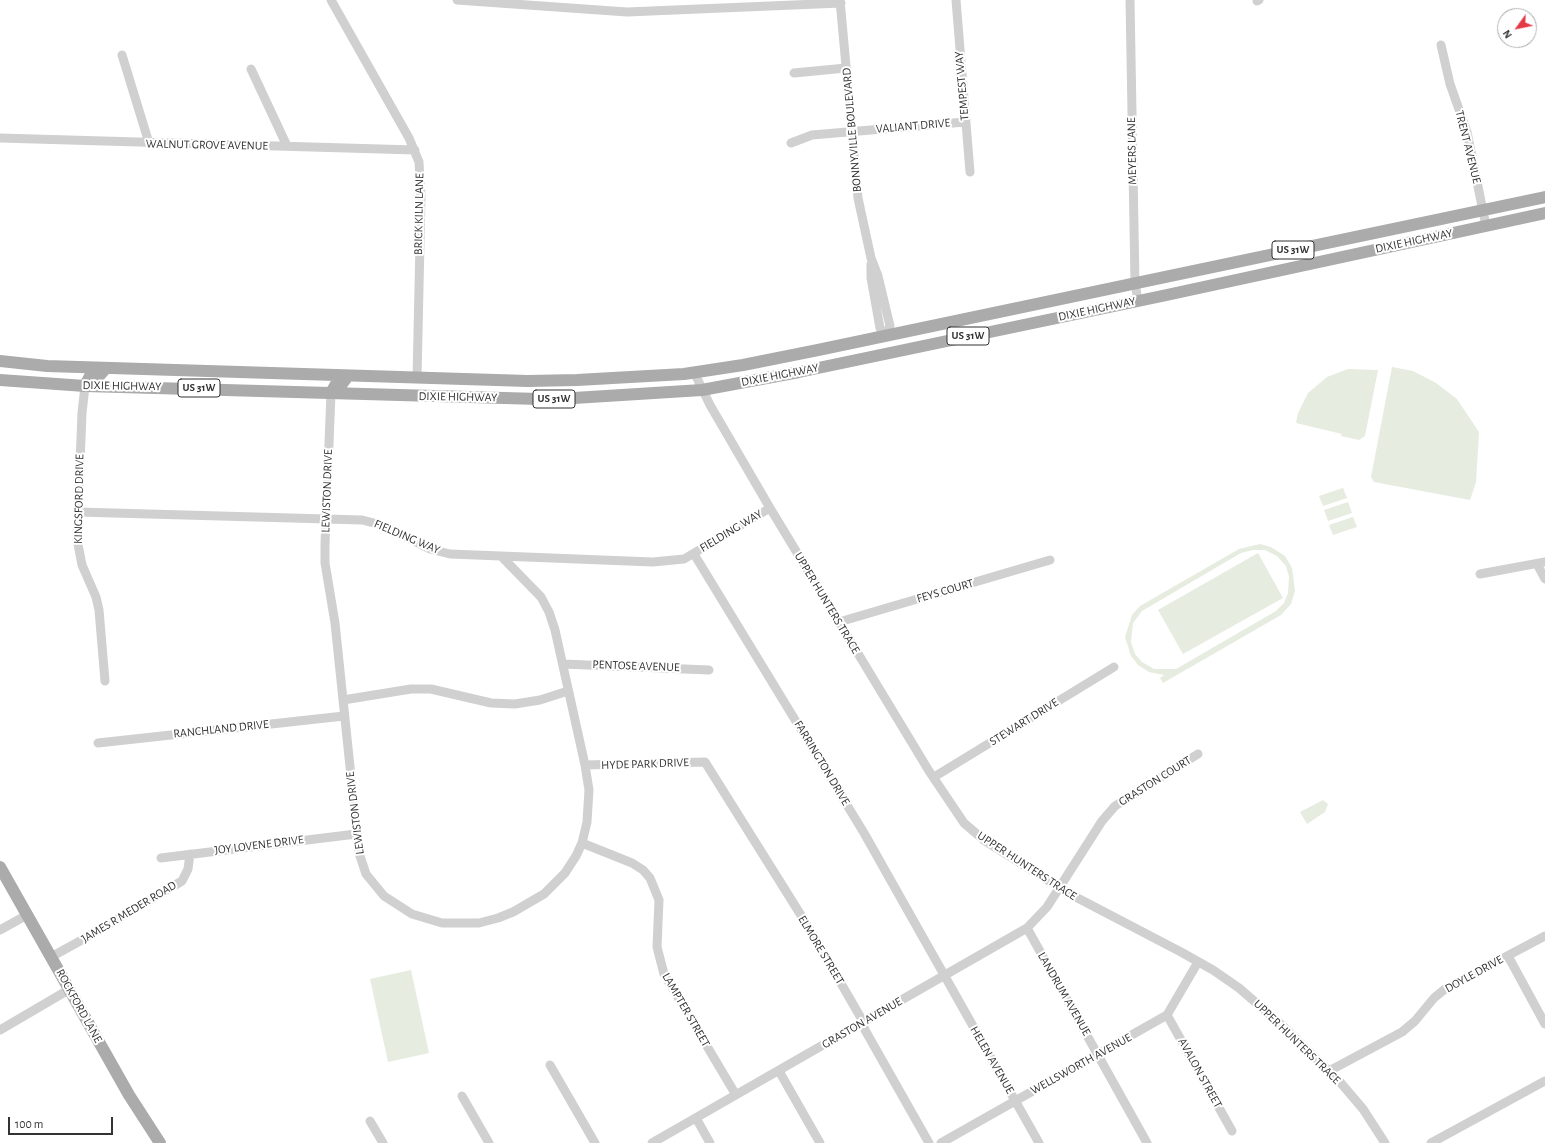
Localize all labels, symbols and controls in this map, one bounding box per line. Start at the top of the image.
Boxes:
north arrow [1497,8,1537,48]
text: N [1501,28,1514,40]
street label: TEMPEST WAY [952,51,972,121]
street label: BONNYVILLE BOULEVARD [839,67,865,193]
street label: TRENT AVENUE [1452,109,1484,185]
street label: VALIANT DRIVE [875,116,951,136]
street label: MEYERS LANE [1124,117,1140,185]
street label: WALNUT GROVE AVENUE [146,137,268,153]
street label: BRICK KILN LANE [411,173,427,255]
street label: DIXIE HIGHWAY [1374,226,1454,256]
road number: US 31W [1272,241,1314,259]
street label: DIXIE HIGHWAY [1057,294,1137,324]
road number: US 31W [947,327,989,345]
street label: DIXIE HIGHWAY [740,360,820,390]
street label: DIXIE HIGHWAY [83,378,161,394]
road number: US 31W [178,379,220,397]
street label: DIXIE HIGHWAY [419,389,497,405]
road number: US 31W [533,390,575,408]
street label: LEWISTON DRIVE [318,449,336,533]
street label: KINGSFORD DRIVE [71,454,87,544]
street label: FIELDING WAY [697,507,765,555]
street label: FIELDING WAY [372,517,442,557]
street label: UPPER HUNTERS TRACE [791,550,863,656]
street label: FEYS COURT [915,576,975,606]
street label: PENTOSE AVENUE [592,657,680,675]
street label: STEWART DRIVE [987,695,1061,749]
street label: RANCHLAND DRIVE [173,717,269,741]
street label: FARRINGTON DRIVE [791,718,853,808]
street label: GRASTON COURT [1116,753,1194,809]
street label: HYDE PARK DRIVE [601,755,689,773]
street label: LEWISTON DRIVE [343,771,367,855]
street label: UPPER HUNTERS TRACE [975,829,1079,903]
street label: JOY LOVENE DRIVE [214,832,304,858]
street label: JAMES R MEDER ROAD [79,878,179,946]
street label: ELMORE STREET [795,913,847,987]
street label: LANDRUM AVENUE [1034,950,1094,1038]
street label: DOYLE DRIVE [1443,952,1505,996]
street label: ROCKFORD LANE [53,967,105,1045]
street label: LAMPTER STREET [659,970,713,1050]
street label: GRASTON AVENUE [819,994,905,1052]
street label: UPPER HUNTERS TRACE [1250,997,1344,1087]
street label: HELEN AVENUE [967,1024,1017,1096]
street label: WELLSWORTH AVENUE [1028,1030,1134,1098]
street label: AVALON STREET [1175,1035,1225,1111]
scale bar [10,1109,115,1135]
text: 100 m [15,1118,43,1130]

